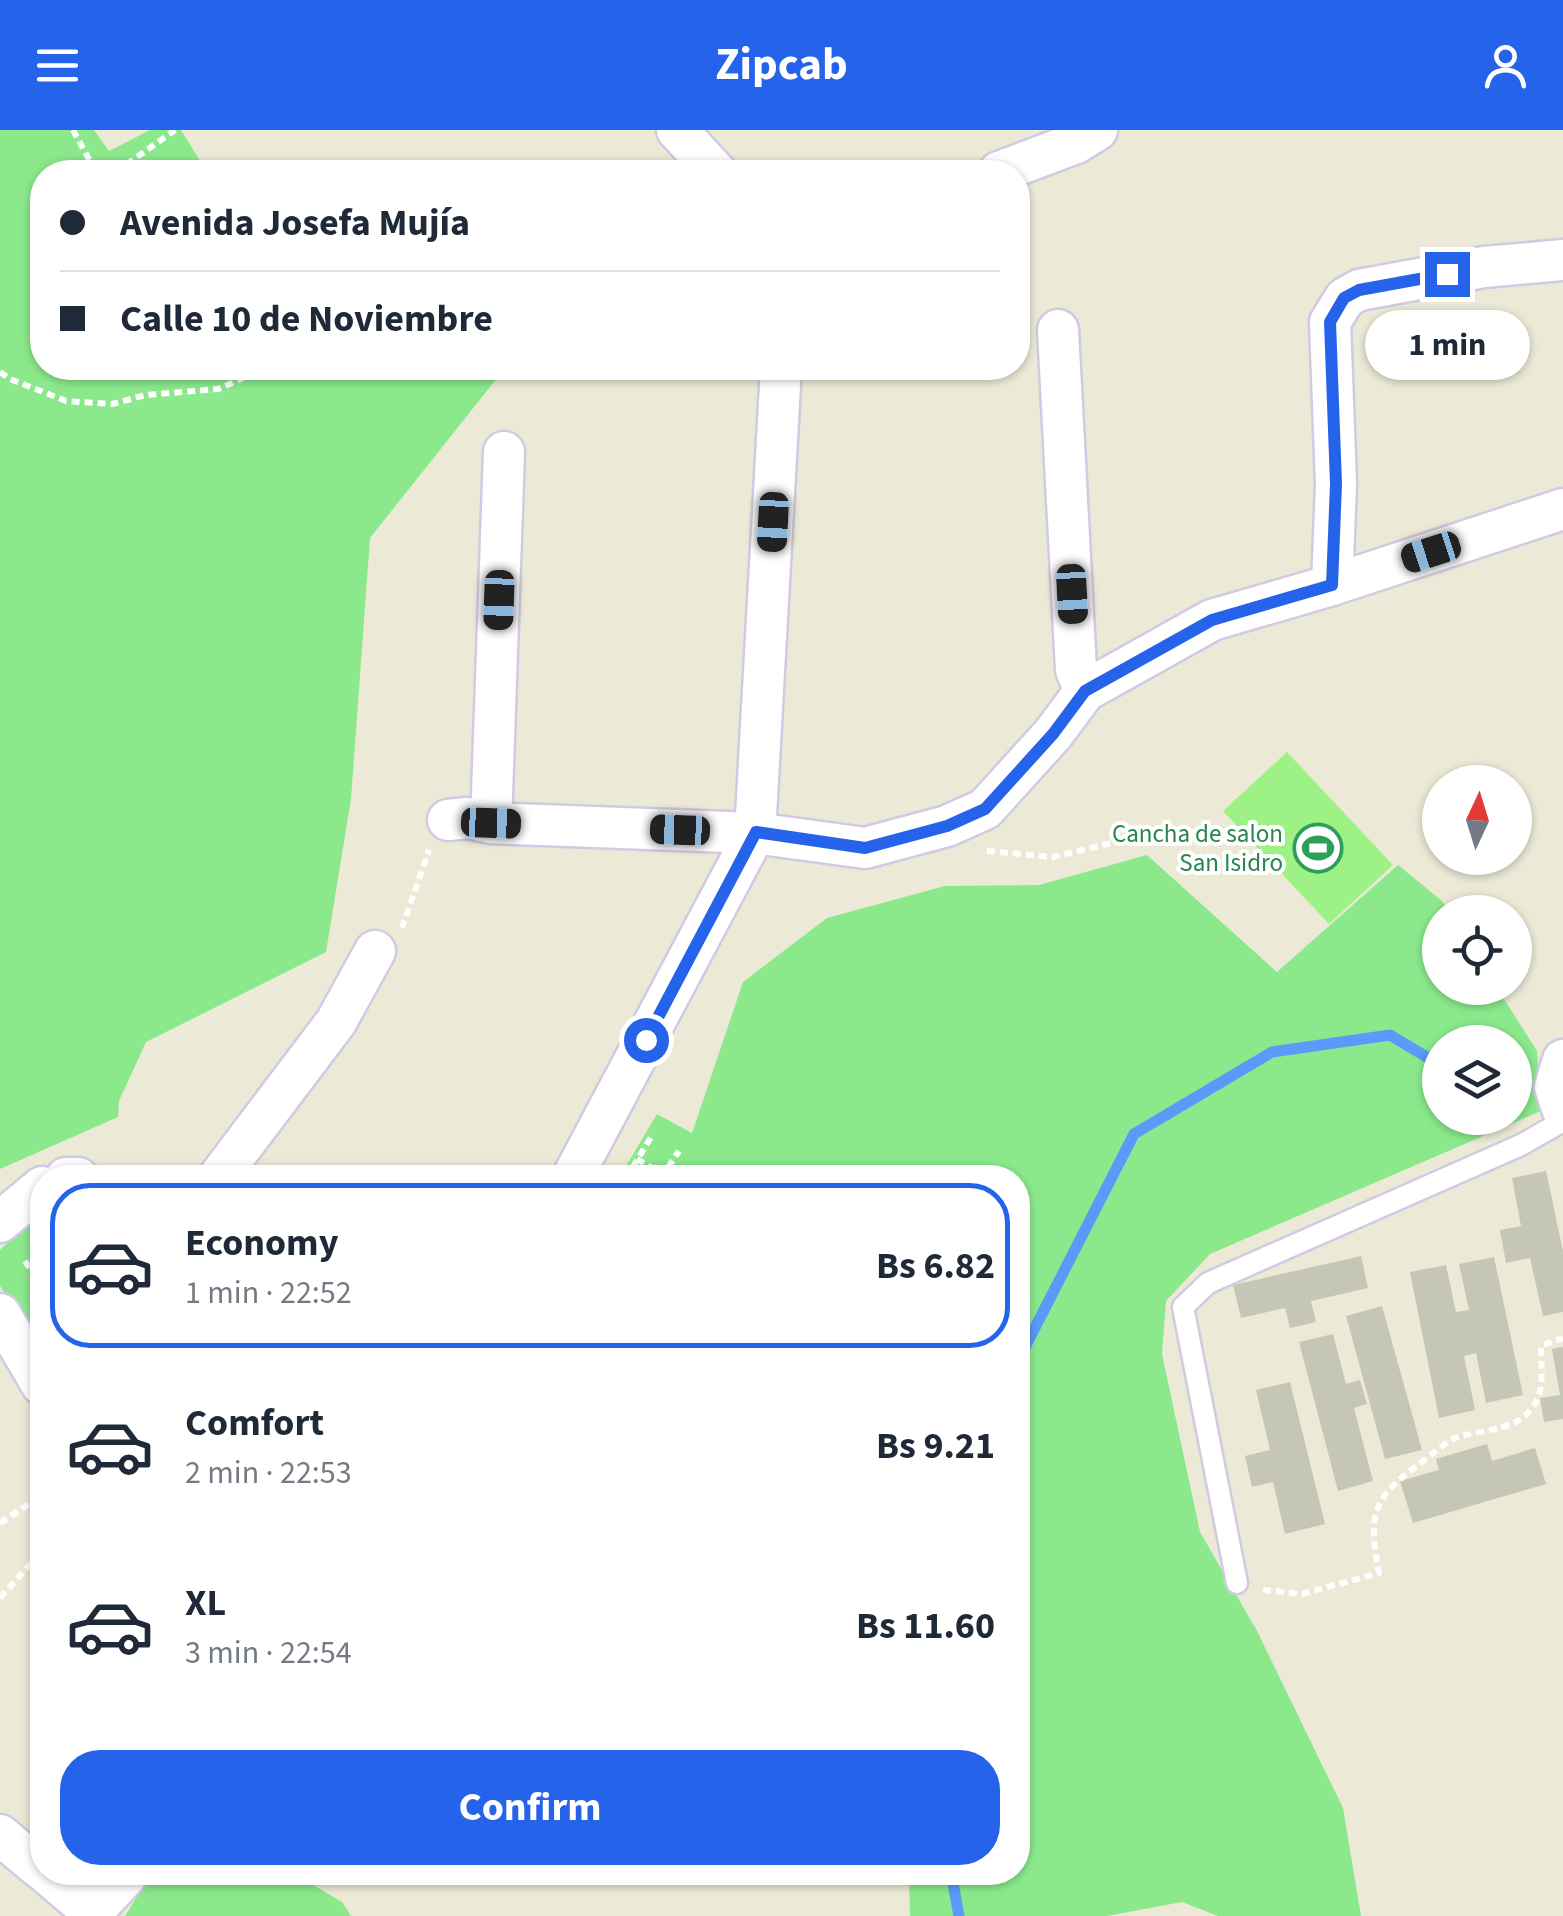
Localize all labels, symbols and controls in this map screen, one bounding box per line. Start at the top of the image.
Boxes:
text: Zipcab [715,33,848,97]
icon: menu [30,38,85,93]
icon: person [1478,38,1533,93]
text: Avenida Josefa Mujía [120,196,470,250]
route end [1425,252,1470,297]
text: Calle 10 de Noviembre [120,292,493,346]
callout: 1 min [1364,309,1530,379]
text: 1 min [1409,322,1486,368]
car [756,491,790,553]
car [1398,528,1464,576]
car [1055,563,1089,625]
car [483,569,515,631]
north arrow [1422,765,1532,875]
map controls [1422,765,1532,1135]
car [460,807,522,839]
car [649,814,711,846]
place label: Cancha de salon San Isidro [1112,816,1283,881]
sports icon: Cancha de salon San Isidro [1292,822,1344,874]
button: locate [1422,895,1532,1005]
route start [624,1018,669,1063]
button: layers [1422,1025,1532,1135]
text: Economy [185,1216,338,1270]
icon: car [65,1221,155,1311]
text: Bs 6.82 [876,1239,995,1293]
text: 1 min · 22:52 [185,1270,352,1316]
text: Comfort [185,1396,324,1450]
icon: car [65,1401,155,1491]
text: Bs 9.21 [876,1419,995,1473]
text: 2 min · 22:53 [185,1450,352,1496]
text: XL [185,1576,226,1630]
icon: car [65,1581,155,1671]
text: Bs 11.60 [856,1599,995,1653]
text: 3 min · 22:54 [185,1630,352,1676]
button: Confirm [60,1750,1000,1865]

